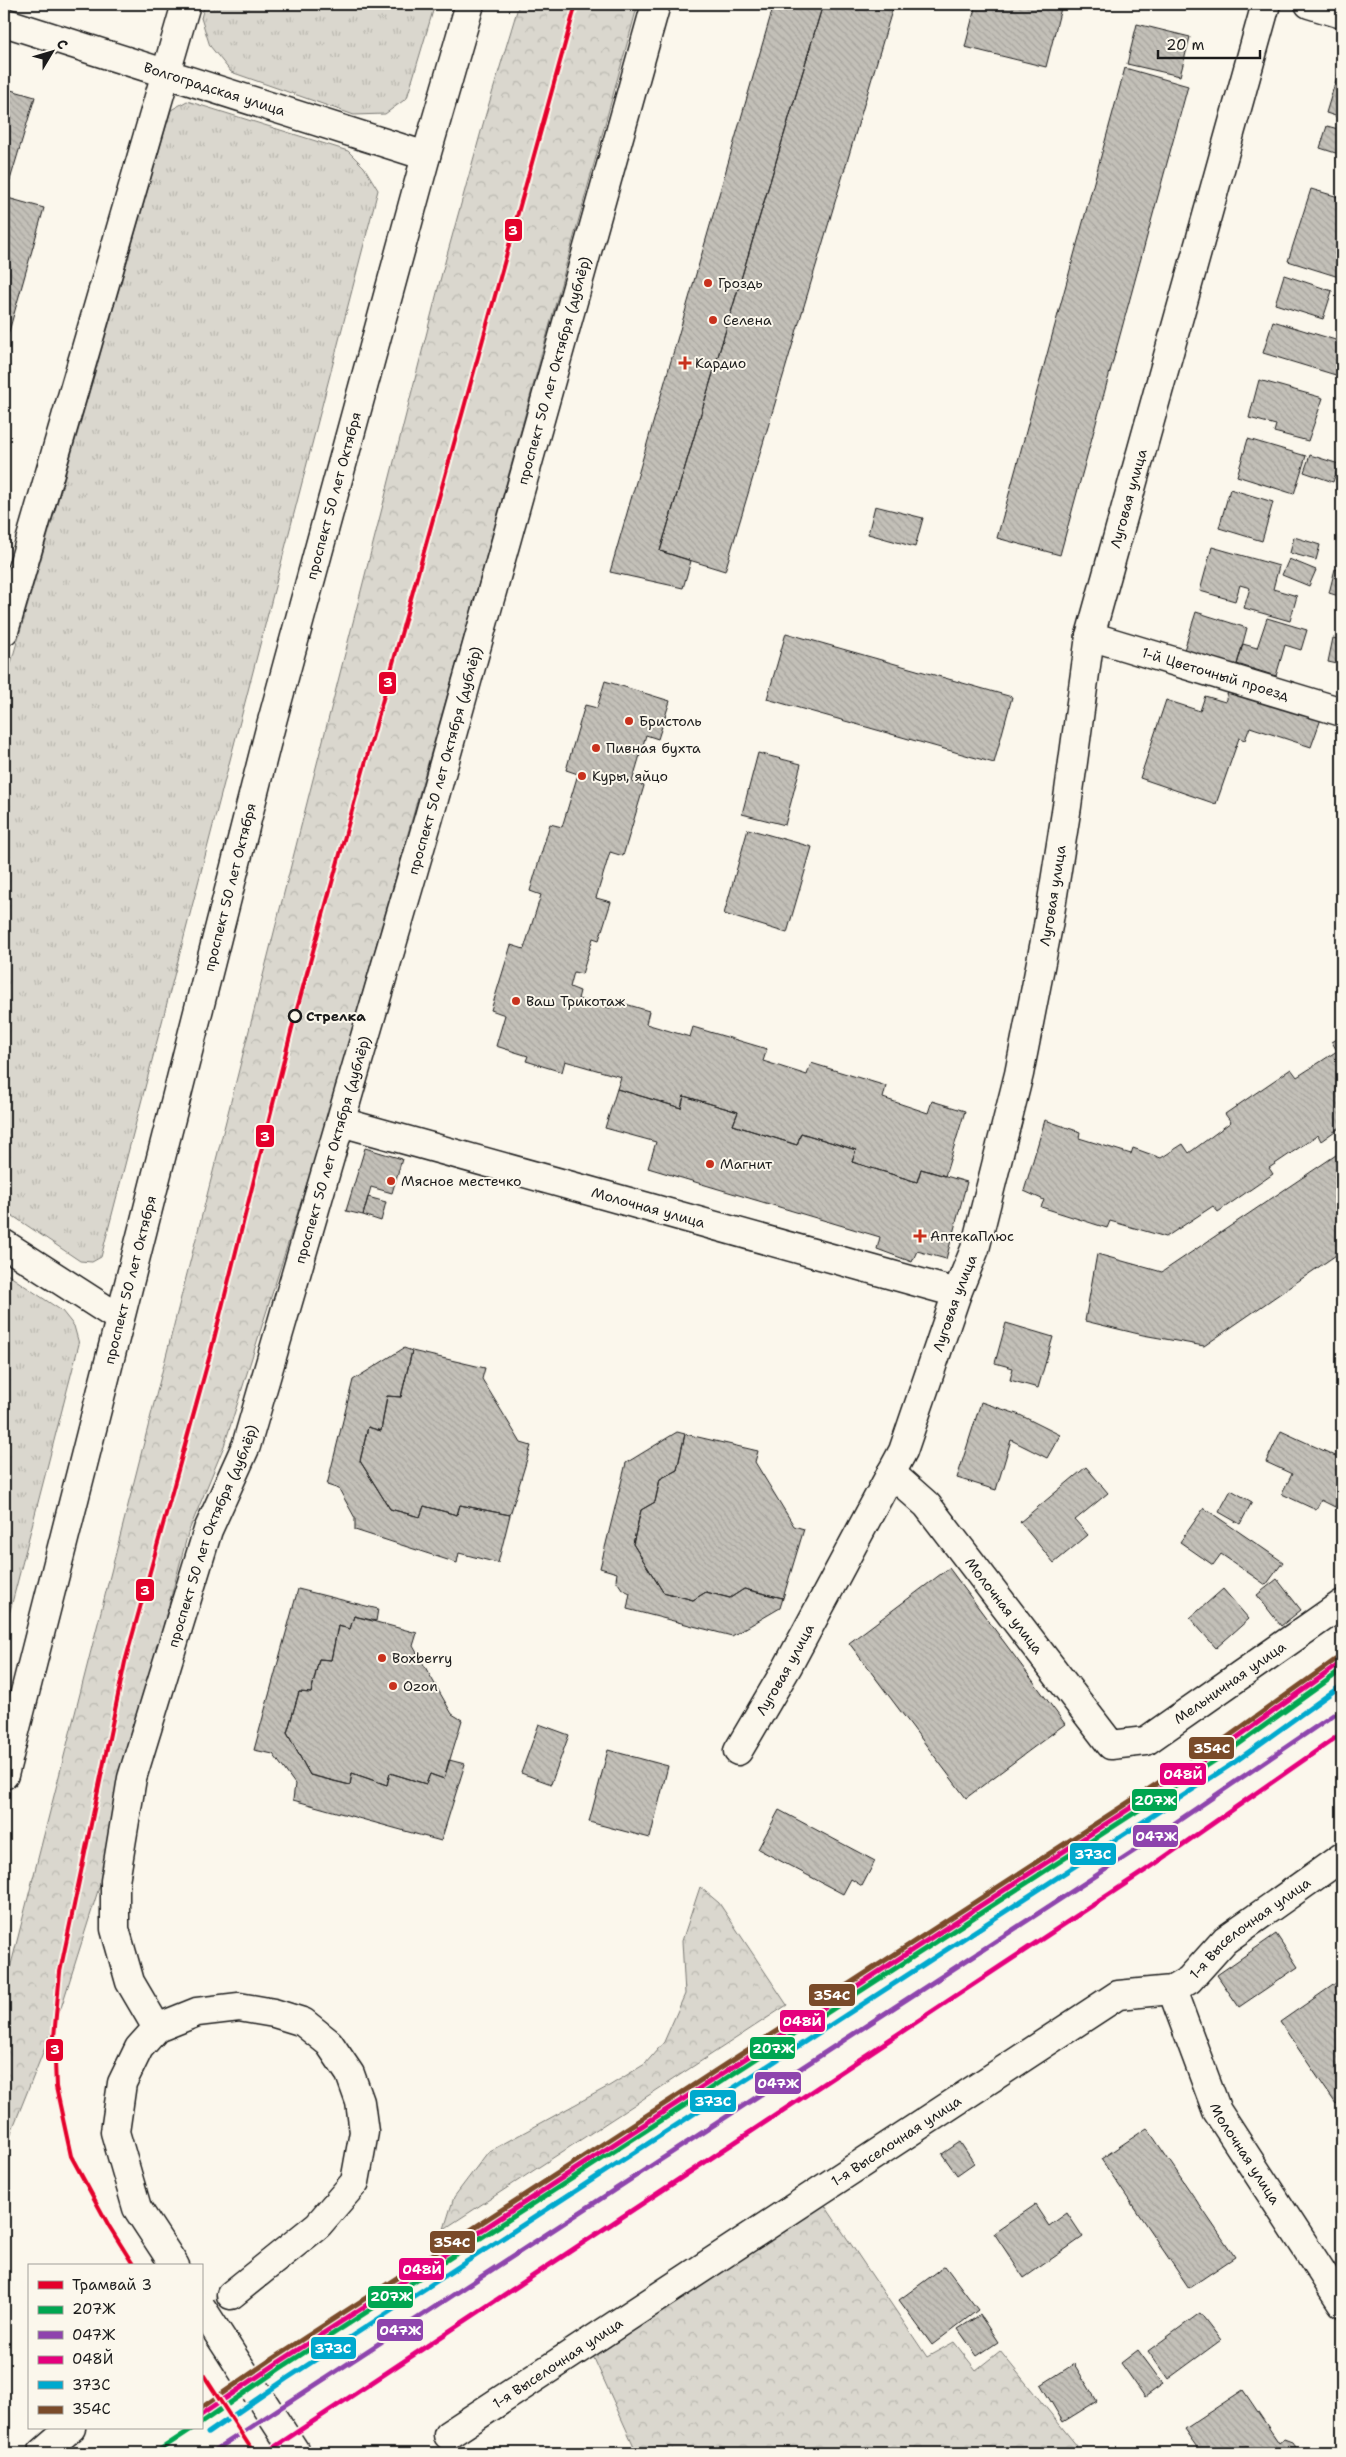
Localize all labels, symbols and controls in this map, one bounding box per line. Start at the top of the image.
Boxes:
north arrow [28,28,78,78]
scale bar [1158,28,1261,60]
text: С [53,35,72,53]
text: 20 m [1166,35,1205,55]
street label: Волгоградская улица [142,58,288,120]
line badge: 3 [504,218,523,242]
text: 3 [508,221,518,239]
street label: проспект 50 лет Октября (дублёр) [513,254,594,487]
place label: Гроздь [718,274,763,292]
marker: Гроздь [702,277,714,289]
place label: Селена [723,311,772,329]
marker: Селена [707,314,719,326]
place label: Кардио [695,354,746,372]
marker: Кардио [679,357,691,369]
street label: проспект 50 лет Октября [302,410,365,582]
street label: Луговая улица [1106,447,1151,550]
street label: 1-й Цветочный проезд [1140,643,1291,705]
street label: проспект 50 лет Октября (дублёр) [404,645,485,877]
line badge: 3 [378,671,397,695]
text: 3 [383,673,393,691]
place label: Бристоль [639,712,702,730]
marker: Бристоль [623,715,635,727]
place label: Пивная бухта [606,739,701,757]
marker: Пивная бухта [590,742,602,754]
place label: Куры, яйцо [592,767,668,785]
marker: Куры, яйцо [576,770,588,782]
street label: проспект 50 лет Октября [200,801,260,973]
street label: Луговая улица [1035,843,1070,948]
place label: Ваш Трикотаж [526,992,626,1010]
marker: Ваш Трикотаж [510,995,522,1007]
place label: Стрелка [306,1007,366,1025]
marker: Стрелка [288,1009,302,1023]
street label: проспект 50 лет Октября (дублёр) [291,1034,374,1266]
line badge: 3 [255,1124,275,1148]
text: 3 [260,1127,270,1145]
place label: Магнит [720,1155,773,1173]
marker: Магнит [704,1158,716,1170]
place label: Мясное местечко [401,1172,521,1190]
marker: Мясное местечко [385,1175,397,1187]
street label: Молочная улица [590,1183,708,1232]
street label: проспект 50 лет Октября [100,1194,160,1366]
place label: АптекаПлюс [930,1227,1014,1245]
marker: АптекаПлюс [914,1230,926,1242]
street label: Луговая улица [929,1252,981,1354]
street label: проспект 50 лет Октября (дублёр) [164,1423,261,1650]
street label: Молочная улица [961,1554,1047,1658]
line badge: 3 [135,1578,155,1602]
text: 3 [140,1581,150,1599]
street label: Луговая улица [752,1621,818,1719]
street label: Мельничная улица [1170,1637,1289,1728]
place label: Boxberry [392,1649,452,1667]
marker: Boxberry [376,1652,388,1664]
place label: Ozon [403,1677,438,1695]
marker: Ozon [387,1680,399,1692]
line badge: 354С [1188,1736,1235,1760]
text: 354С [1194,1739,1230,1757]
line badge: 048Й [1159,1762,1207,1786]
text: 048Й [1163,1765,1203,1783]
line badge: 207Ж [1131,1788,1178,1812]
text: 207Ж [1134,1791,1176,1809]
line badge: 047Ж [1132,1824,1179,1848]
text: 047Ж [1135,1827,1177,1845]
line badge: 373C [1069,1842,1117,1866]
text: 373C [1075,1845,1111,1863]
street label: 1-я Выселочная улица [1185,1873,1314,1983]
line badge: 354С [808,1983,856,2007]
text: 354С [814,1986,850,2004]
line badge: 048Й [779,2009,826,2033]
text: 048Й [782,2012,822,2030]
line badge: 207Ж [749,2036,796,2060]
line badge: 3 [45,2038,64,2062]
text: 207Ж [752,2039,794,2057]
text: 3 [50,2040,60,2058]
line badge: 047Ж [754,2071,802,2095]
text: 047Ж [757,2074,799,2092]
line badge: 373C [689,2089,737,2113]
street label: 1-я Выселочная улица [828,2091,965,2190]
text: 373C [695,2092,731,2110]
street label: Молочная улица [1206,2101,1284,2208]
line badge: 354С [429,2230,476,2254]
text: 354С [434,2233,470,2251]
line badge: 048Й [398,2257,445,2281]
text: 048Й [402,2260,442,2278]
legend [28,2264,202,2430]
text: Трамвай 3 [72,2275,152,2295]
line badge: 207Ж [367,2285,414,2309]
text: 207Ж [370,2287,412,2305]
text: 207Ж [72,2299,116,2319]
street label: 1-я Выселочная улица [489,2314,626,2412]
line badge: 047Ж [376,2318,424,2342]
text: 047Ж [379,2321,421,2339]
text: 047Ж [72,2325,116,2345]
line badge: 373C [310,2336,357,2360]
text: 373C [315,2339,351,2357]
text: 048Й [72,2348,113,2369]
text: 373C [72,2375,110,2395]
text: 354С [72,2399,111,2419]

